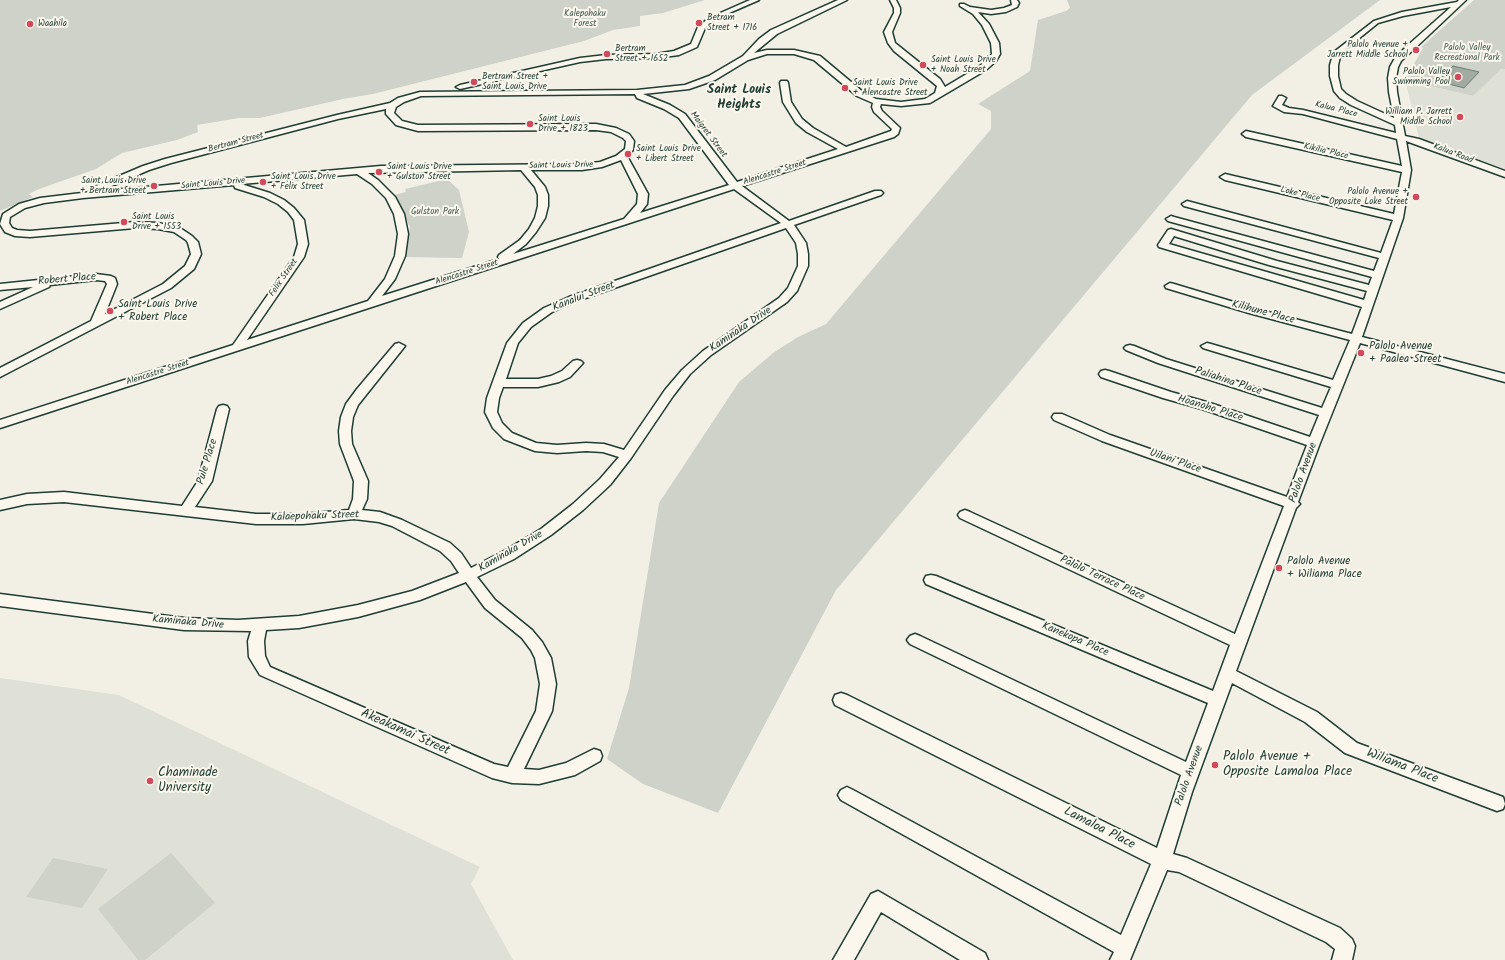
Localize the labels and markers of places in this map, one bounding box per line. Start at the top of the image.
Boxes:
place label: Betram Street + 1716 [707,13,757,34]
marker: Betram Street + 1716 [694,18,704,28]
marker: Waahila [25,19,35,29]
place label: Waahila [38,19,67,29]
place label: Palolo Avenue + Jarrett Middle School [1327,40,1408,61]
place label: Bertram Street + 1652 [615,44,668,65]
marker: Palolo Avenue + Jarrett Middle School [1411,45,1421,55]
marker: Bertram Street + 1652 [602,49,612,59]
place label: Saint Louis Drive + Noah Street [931,55,996,76]
marker: Saint Louis Drive + Noah Street [918,60,928,70]
place label: Palolo Valley Swimming Pool [1393,67,1450,88]
place label: Bertram Street + Saint Louis Drive [482,72,548,93]
marker: Palolo Valley Swimming Pool [1453,72,1463,82]
marker: Bertram Street + Saint Louis Drive [469,77,479,87]
place label: Saint Louis Drive + Alencastre Street [853,78,928,99]
marker: Saint Louis Drive + Alencastre Street [840,83,850,93]
place label: William P. Jarrett Middle School [1385,107,1452,128]
marker: William P. Jarrett Middle School [1455,112,1465,122]
place label: Saint Louis Drive + 1823 [538,114,588,135]
marker: Saint Louis Drive + 1823 [525,119,535,129]
place label: Saint Louis Drive + Libert Street [636,144,701,165]
marker: Saint Louis Drive + Libert Street [623,149,633,159]
place label: Saint Louis Drive + Gulston Street [387,162,452,183]
marker: Saint Louis Drive + Gulston Street [374,167,384,177]
place label: Saint Louis Drive + Felix Street [271,172,336,193]
place label: Saint Louis Drive + Bertram Street [80,176,146,197]
marker: Saint Louis Drive + Felix Street [258,177,268,187]
marker: Saint Louis Drive + Bertram Street [149,181,159,191]
place label: Palolo Avenue + Opposite Loke Street [1329,187,1408,208]
marker: Palolo Avenue + Opposite Loke Street [1411,192,1421,202]
place label: Saint Louis Drive + 1553 [132,212,181,233]
marker: Saint Louis Drive + 1553 [119,217,129,227]
place label: Saint Louis Drive + Robert Place [118,298,197,324]
marker: Saint Louis Drive + Robert Place [105,306,115,316]
place label: Palolo Avenue + Paalea Street [1369,340,1441,366]
marker: Palolo Avenue + Paalea Street [1356,348,1366,358]
place label: Palolo Avenue + Wiliama Place [1287,555,1362,581]
marker: Palolo Avenue + Wiliama Place [1274,563,1284,573]
place label: Palolo Avenue + Opposite Lamaloa Place [1223,750,1352,781]
marker: Palolo Avenue + Opposite Lamaloa Place [1210,760,1220,770]
place label: Chaminade University [158,766,218,797]
marker: Chaminade University [145,776,155,786]

